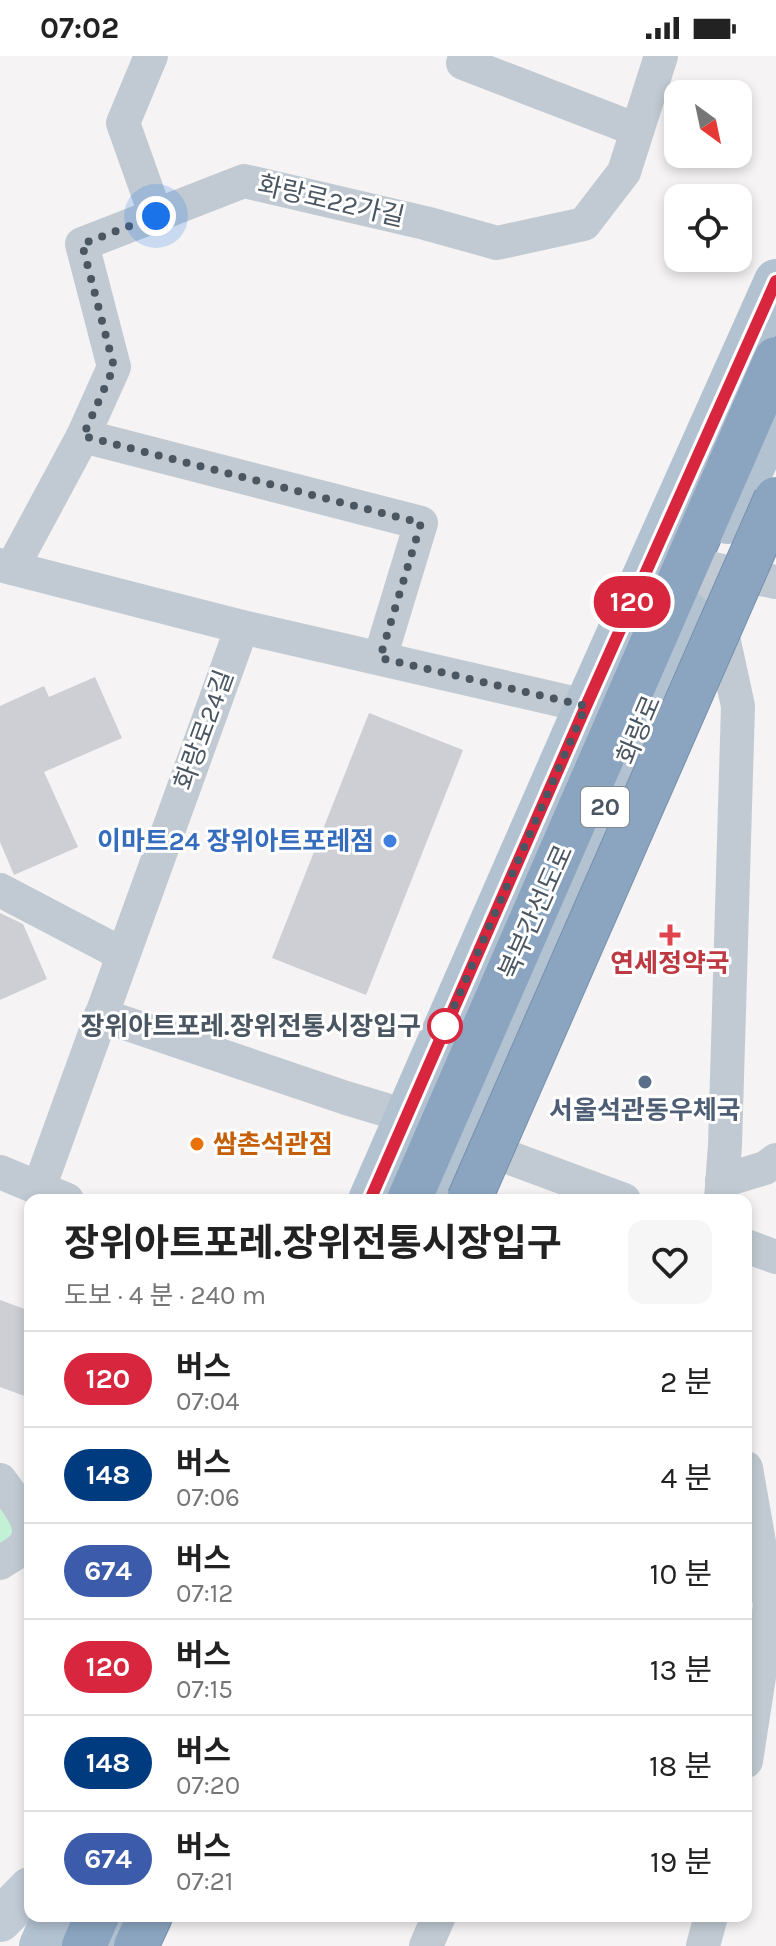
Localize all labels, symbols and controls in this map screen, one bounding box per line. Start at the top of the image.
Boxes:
text: 07:02 [40,10,119,46]
north arrow [664,80,752,168]
map controls [664,80,752,272]
street label: 화랑로22가길 [255,169,407,233]
button: locate [664,184,752,272]
your location [136,196,176,236]
line badge: 120 [586,576,678,628]
text: 120 [610,585,654,618]
street label: 화랑로24길 [168,666,240,794]
street label: 화랑로 [611,691,667,769]
road number: 20 [581,787,629,827]
place label: 이마트24 장위아트포레점 [97,826,374,857]
marker: 이마트24 장위아트포레점 [381,832,399,850]
street label: 북부간선도로 [493,840,579,984]
marker: 연세정약국 [661,926,679,944]
place label: 연세정약국 [610,948,730,979]
marker: 장위아트포레.장위전통시장입구 [428,1009,462,1043]
place label: 장위아트포레.장위전통시장입구 [81,1011,421,1042]
marker: 서울석관동우체국 [636,1073,654,1091]
place label: 서울석관동우체국 [549,1095,741,1126]
place label: 쌈촌석관점 [213,1129,333,1160]
marker: 쌈촌석관점 [188,1135,206,1153]
button: heart [628,1220,712,1304]
text: 장위아트포레.장위전통시장입구 [64,1221,562,1266]
text: 도보 · 4 분 · 240 m [64,1280,266,1311]
text: 버스 [176,1349,231,1385]
text: 120 [86,1362,130,1395]
text: 2 분 [660,1364,712,1400]
text: 07:04 [176,1386,240,1417]
text: 버스 [176,1445,231,1481]
text: 148 [86,1458,130,1491]
text: 4 분 [661,1460,712,1496]
text: 07:06 [176,1482,240,1513]
text: 버스 [176,1541,231,1577]
text: 674 [84,1554,132,1587]
text: 10 분 [650,1556,712,1592]
text: 07:12 [176,1578,233,1609]
text: 버스 [176,1637,231,1673]
text: 120 [86,1650,130,1683]
text: 13 분 [650,1652,712,1688]
text: 07:15 [176,1674,233,1705]
text: 버스 [176,1733,231,1769]
text: 148 [86,1746,130,1779]
text: 18 분 [649,1748,712,1784]
text: 07:20 [176,1770,240,1801]
text: 버스 [176,1829,231,1865]
text: 674 [84,1842,132,1875]
text: 19 분 [650,1844,712,1880]
text: 07:21 [176,1866,233,1897]

